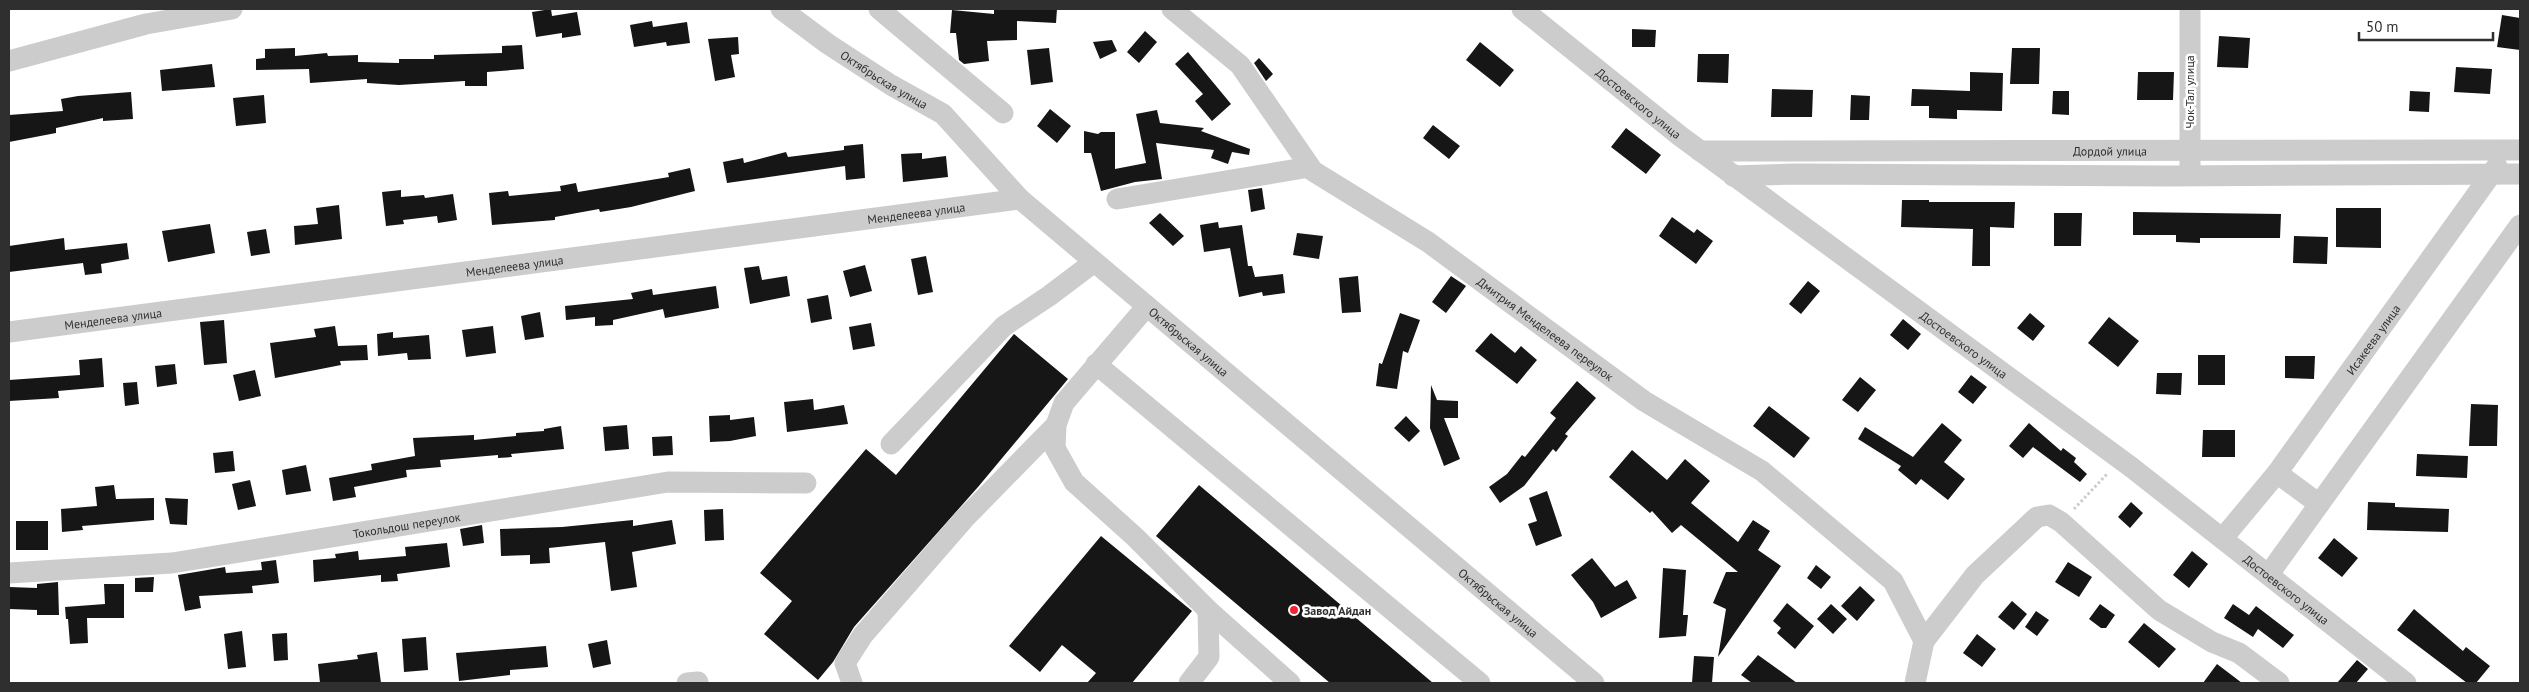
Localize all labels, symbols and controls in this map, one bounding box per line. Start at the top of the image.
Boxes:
scale bar [2359,10,2493,42]
text: 50 m [2366,17,2399,36]
street label: Октябрьская улица [838,47,930,112]
street label: Чок-Тал улица [2182,55,2197,129]
street label: Достоевского улица [1593,64,1684,142]
street label: Дордой улица [2073,143,2147,158]
street label: Менделеева улица [866,199,966,227]
street label: Менделеева улица [465,252,564,279]
street label: Дмитрия Менделеева переулок [1475,274,1617,384]
street label: Исакеева улица [2343,301,2403,377]
street label: Менделеева улица [63,304,163,332]
street label: Октябрьская улица [1146,304,1232,379]
street label: Достоевского улица [1917,307,2011,381]
street label: Токольдош переулок [352,508,462,541]
street label: Достоевского улица [2241,551,2332,627]
street label: Октябрьская улица [1456,565,1541,640]
place label: Завод Айдан [1304,603,1371,618]
marker: Завод Айдан [1288,604,1300,616]

